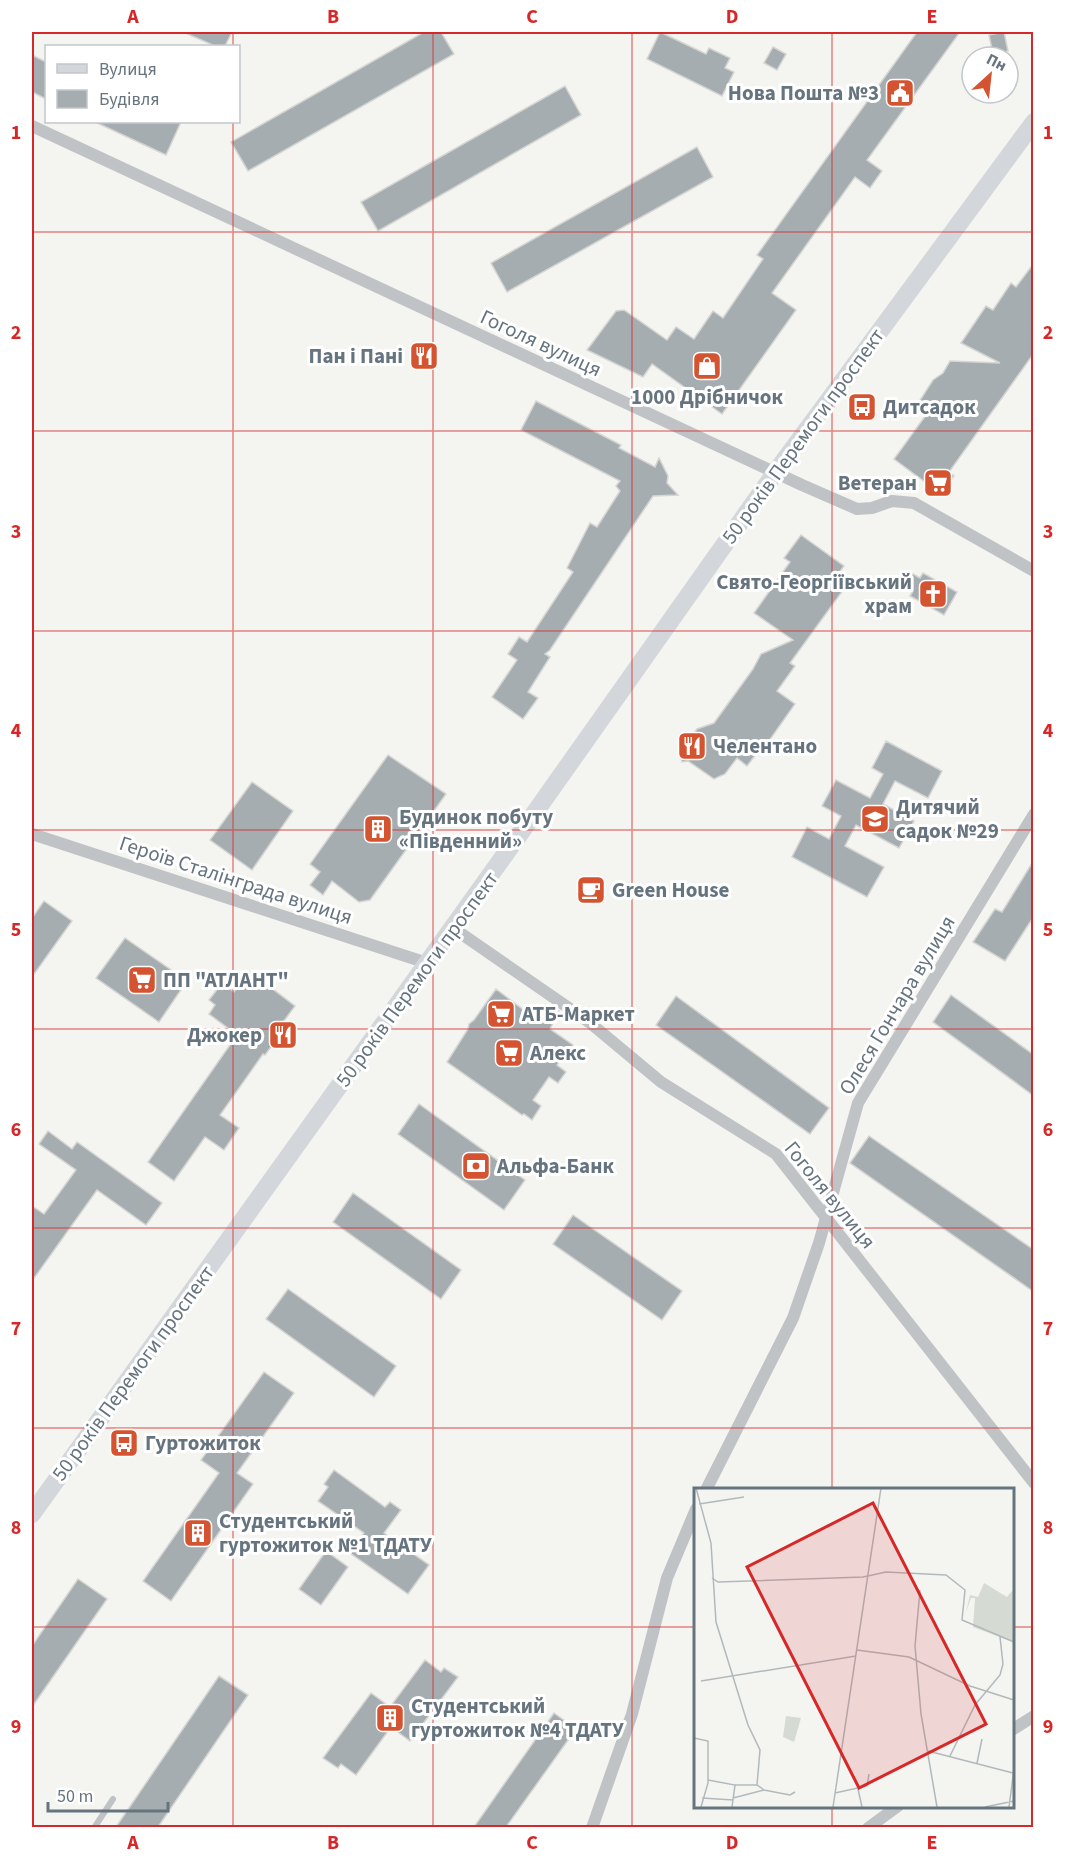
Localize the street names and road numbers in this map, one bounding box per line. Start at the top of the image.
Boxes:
street label: Гоголя вулиця [475,302,607,384]
street label: 50 років Перемоги проспект [714,322,892,550]
street label: Героїв Сталінграда вулиця [116,828,356,932]
street label: 50 років Перемоги проспект [328,865,506,1093]
street label: Олеся Гончара вулиця [831,910,963,1100]
street label: Гоголя вулиця [777,1135,883,1255]
street label: 50 років Перемоги проспект [44,1259,222,1487]

